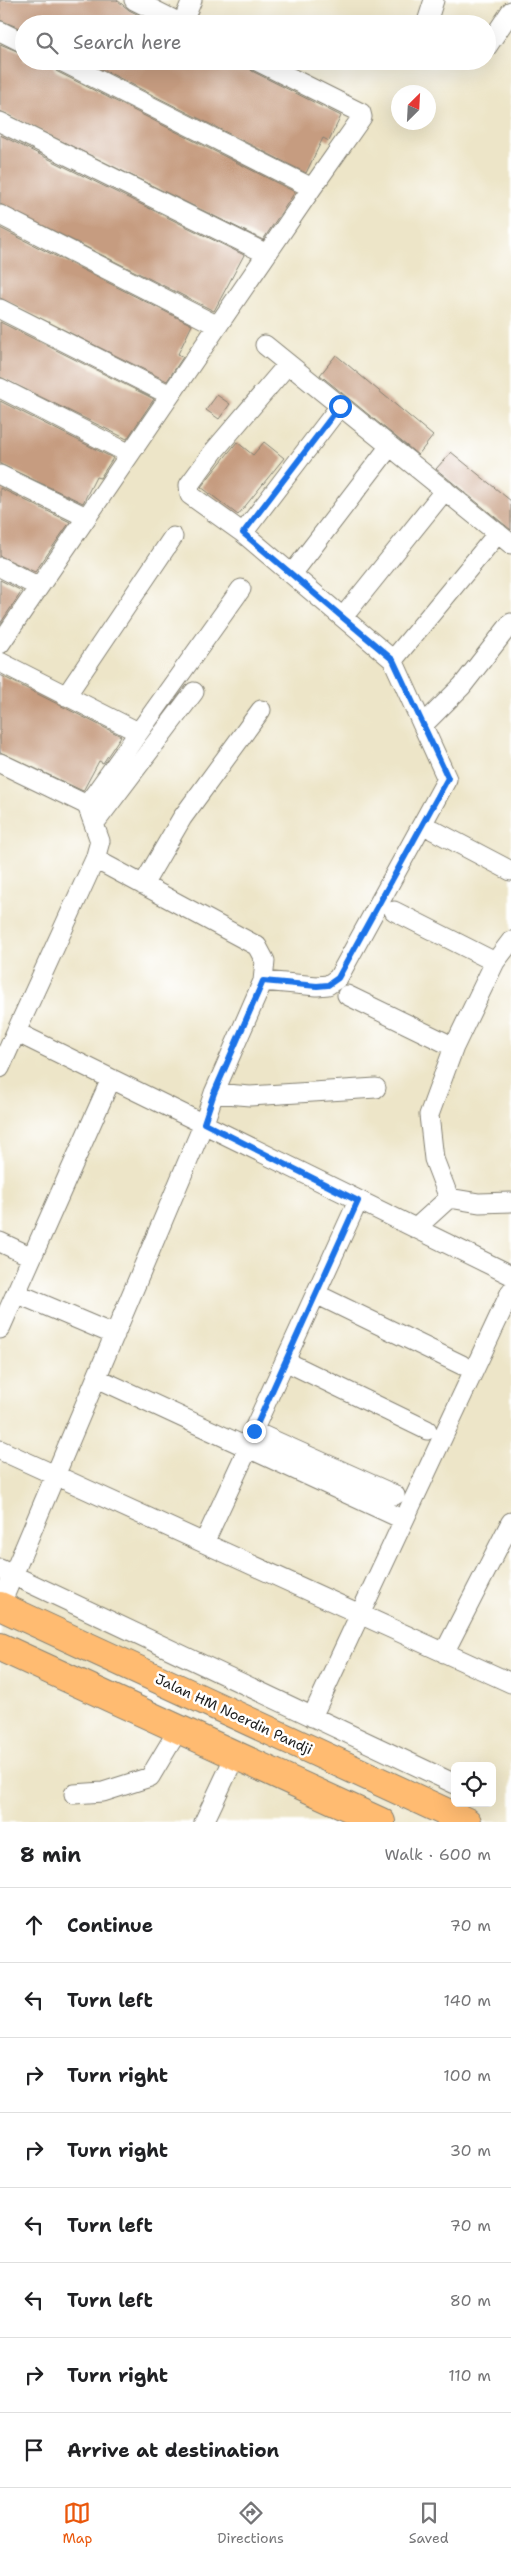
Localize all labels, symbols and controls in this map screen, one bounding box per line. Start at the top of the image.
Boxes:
search box [15,15,496,70]
icon: search [33,29,61,57]
text: Search here [73,30,182,55]
north arrow [391,85,436,130]
route start [329,395,352,418]
route end [243,1420,266,1443]
street label: Jalan HM Noerdin Pandji [153,1670,315,1758]
map controls [451,1762,496,1807]
button: locate [451,1762,496,1807]
text: 8 min [20,1841,81,1869]
text: Walk · 600 m [385,1844,491,1865]
icon: ahead [20,1911,48,1939]
text: Continue [67,1913,153,1938]
text: 70 m [450,1915,491,1936]
icon: left [20,1986,48,2014]
text: Turn left [67,1988,153,2013]
text: 140 m [444,1990,491,2011]
icon: right [20,2061,48,2089]
text: Turn right [67,2063,168,2088]
text: 100 m [443,2065,491,2086]
icon: right [20,2136,48,2164]
text: Turn right [67,2138,168,2163]
text: 30 m [450,2140,491,2161]
icon: left [20,2211,48,2239]
text: Turn left [67,2213,153,2238]
text: 70 m [450,2215,491,2236]
icon: left [20,2286,48,2314]
text: Turn left [67,2288,153,2313]
text: 80 m [450,2290,491,2311]
icon: right [20,2361,48,2389]
text: Turn right [67,2363,168,2388]
text: 110 m [448,2365,491,2386]
icon: arrive [20,2436,48,2464]
text: Arrive at destination [67,2438,279,2463]
tab: Map [62,2499,92,2547]
tab: Directions [217,2499,284,2547]
tab: Saved [409,2499,449,2547]

